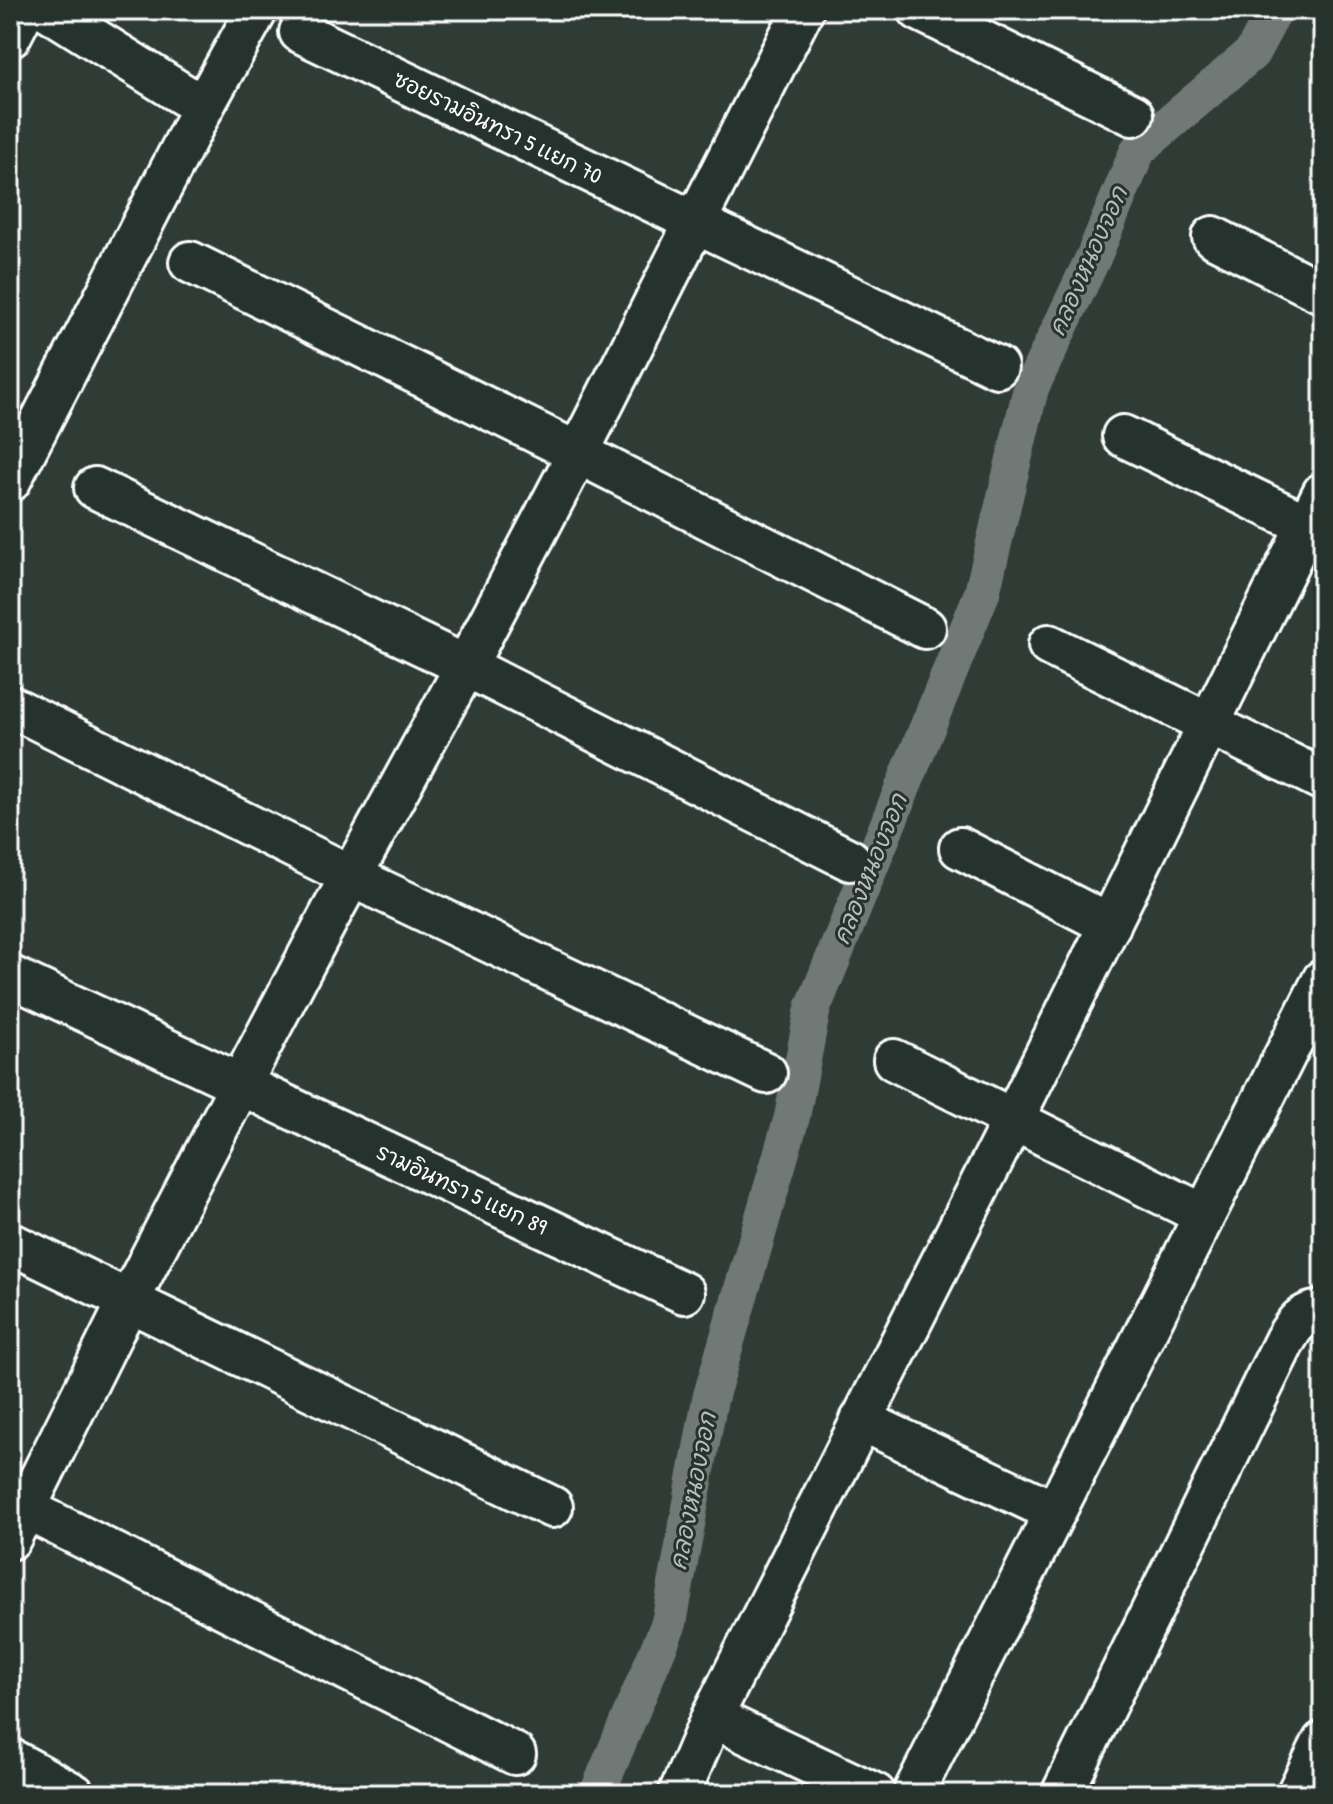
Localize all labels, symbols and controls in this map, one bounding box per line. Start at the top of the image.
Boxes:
street label: ซอยรามอินทรา 5 แยก 70 [389,63,607,191]
water label: คลองหนองจอก [1040,180,1135,340]
water label: คลองหนองจอก [824,787,914,949]
street label: รามอินทรา 5 แยก 89 [372,1136,552,1242]
water label: คลองหนองจอก [661,1408,723,1572]

